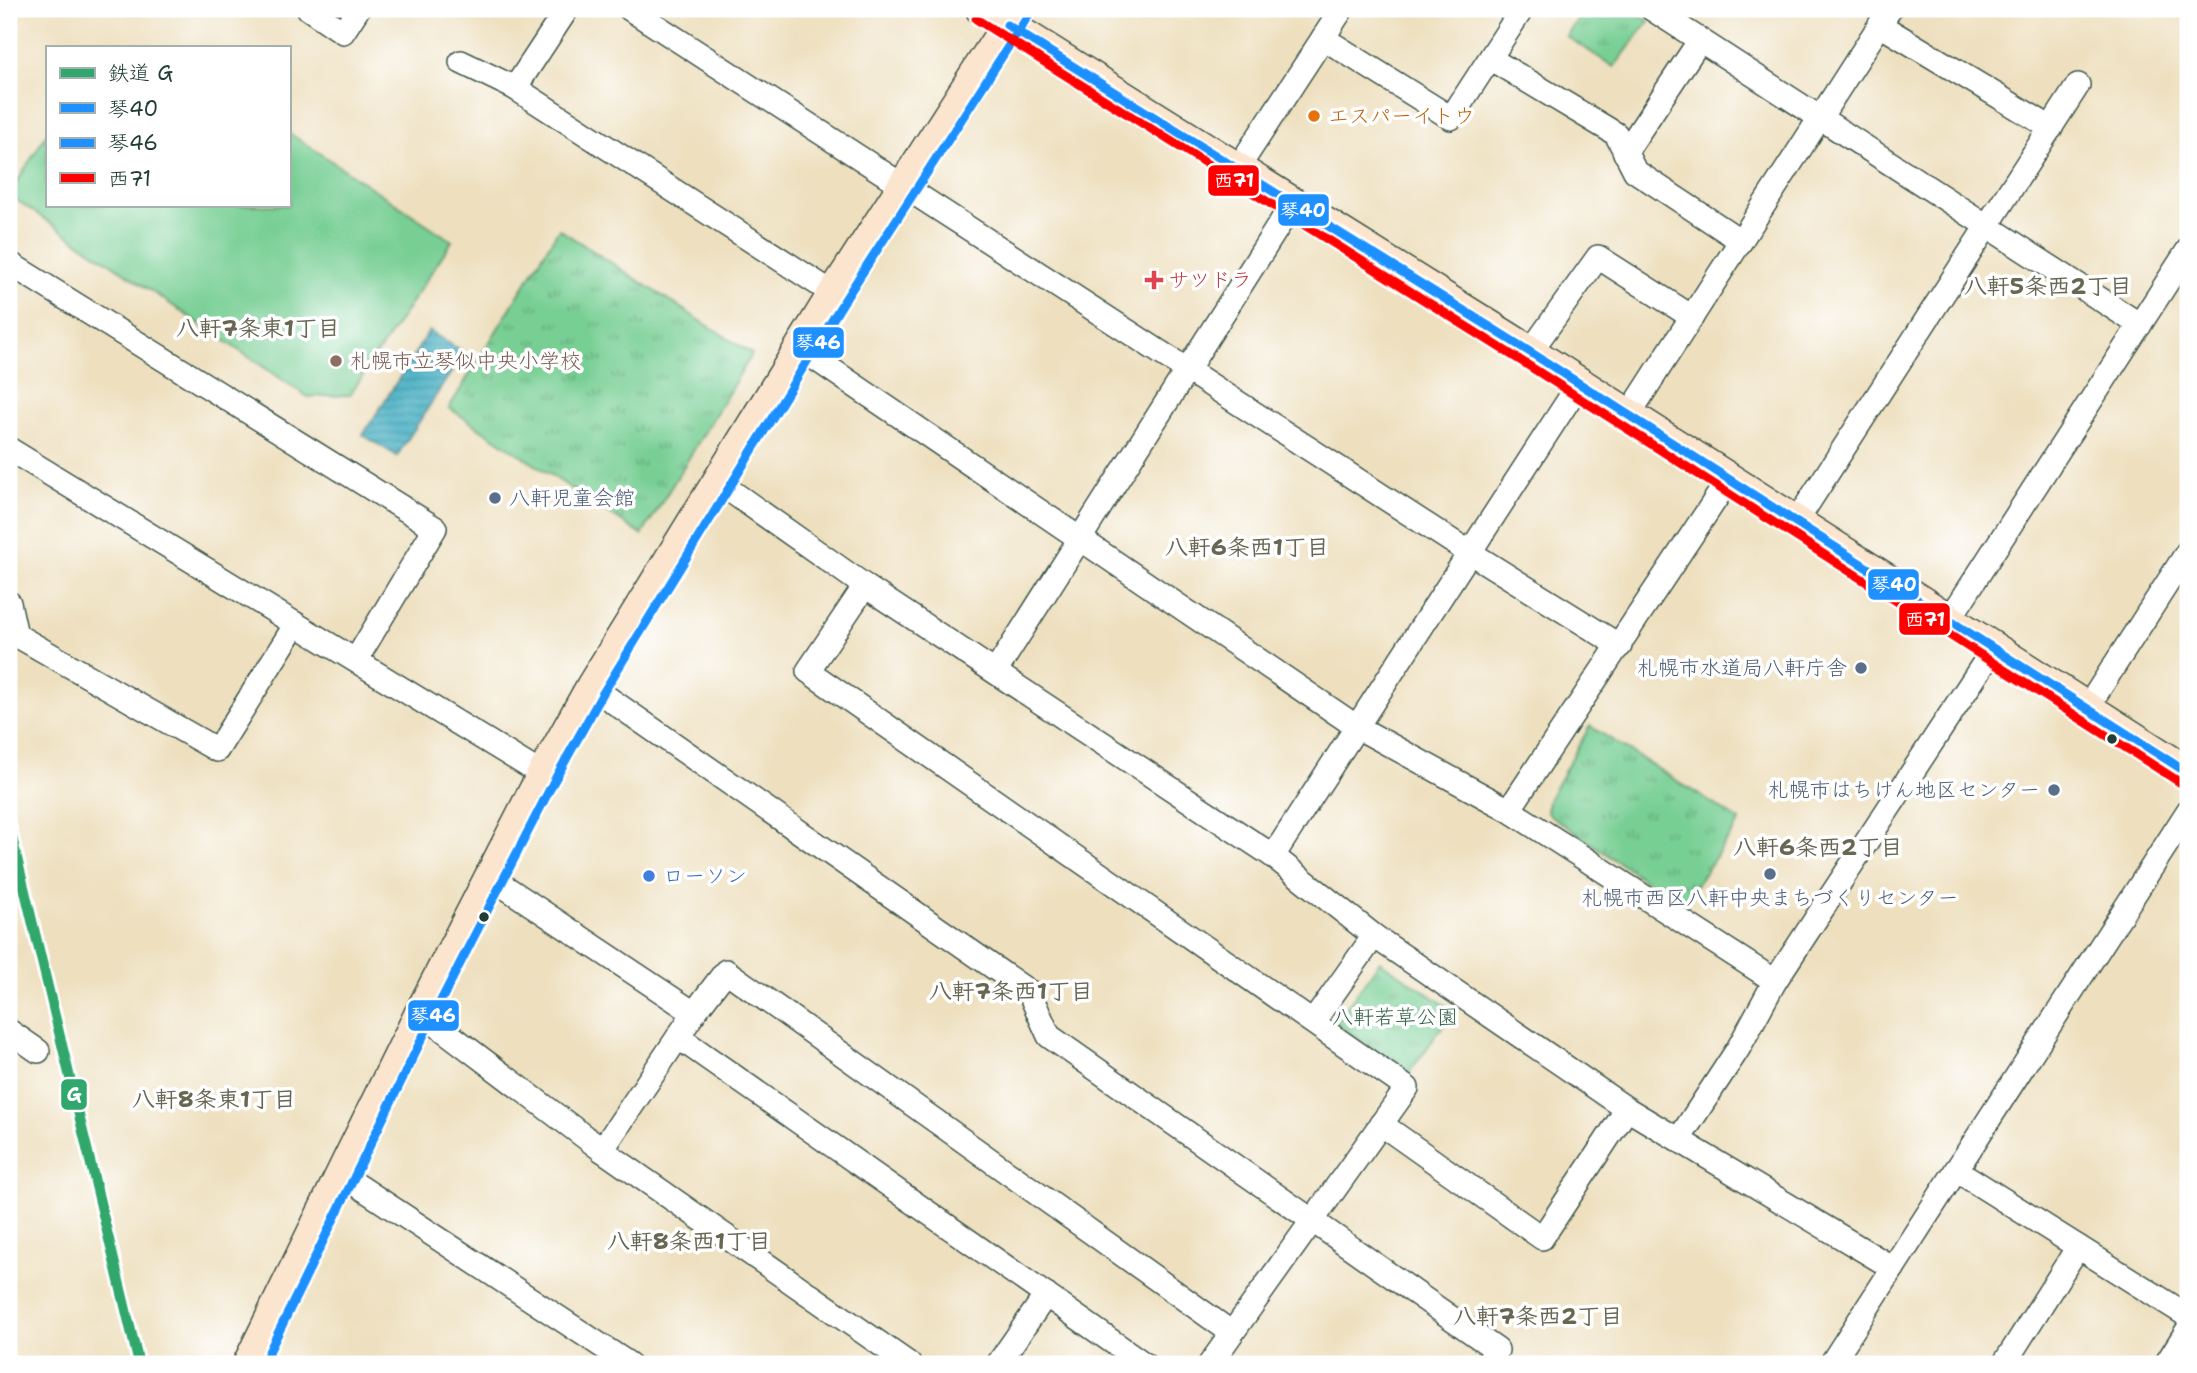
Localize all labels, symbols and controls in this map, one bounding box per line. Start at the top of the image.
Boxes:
legend [46,46,290,206]
text: 鉄道 G [108,59,173,87]
text: 琴40 [108,95,158,123]
place label: エスパーイトウ [1328,102,1475,130]
marker: エスパーイトウ [1306,108,1322,124]
text: 琴46 [108,129,158,157]
line badge: 西71 [1207,164,1260,197]
text: 西71 [108,165,151,193]
text: 西71 [1214,168,1254,193]
line badge: 琴40 [1277,193,1330,227]
text: 琴40 [1280,198,1326,223]
place label: サツドラ [1168,266,1252,294]
district label: 八軒5条西2丁目 [1964,271,2132,301]
marker: サツドラ [1146,272,1162,288]
district label: 八軒7条東1丁目 [176,313,340,343]
line badge: 琴46 [792,326,845,359]
text: 琴46 [795,330,841,355]
place label: 札幌市立琴似中央小学校 [350,347,581,375]
marker: 札幌市立琴似中央小学校 [328,353,344,369]
place label: 八軒児童会館 [509,484,635,512]
marker: 八軒児童会館 [487,490,503,506]
district label: 八軒6条西1丁目 [1165,532,1329,562]
line badge: 琴40 [1867,568,1920,601]
text: 琴40 [1871,572,1917,597]
line badge: 西71 [1898,602,1951,636]
text: 西71 [1905,607,1945,632]
place label: 札幌市水道局八軒庁舎 [1637,654,1847,682]
marker: 札幌市水道局八軒庁舎 [1853,660,1869,676]
unlabelled marker [2105,732,2119,746]
place label: 札幌市はちけん地区センター [1768,776,2040,804]
marker: 札幌市はちけん地区センター [2046,782,2062,798]
district label: 八軒6条西2丁目 [1733,832,1903,862]
place label: ローソン [663,862,747,890]
marker: 札幌市西区八軒中央まちづくりセンター [1762,866,1778,882]
marker: ローソン [641,868,657,884]
place label: 札幌市西区八軒中央まちづくりセンター [1581,884,1959,912]
unlabelled marker [477,910,491,924]
district label: 八軒7条西1丁目 [929,976,1093,1006]
line badge: 琴46 [407,999,460,1032]
text: 琴46 [410,1003,456,1028]
park label: 八軒若草公園 [1332,1003,1458,1031]
line badge: G [60,1078,88,1111]
text: G [66,1082,82,1107]
district label: 八軒8条東1丁目 [132,1084,296,1114]
district label: 八軒8条西1丁目 [607,1226,771,1256]
district label: 八軒7条西2丁目 [1453,1301,1623,1331]

